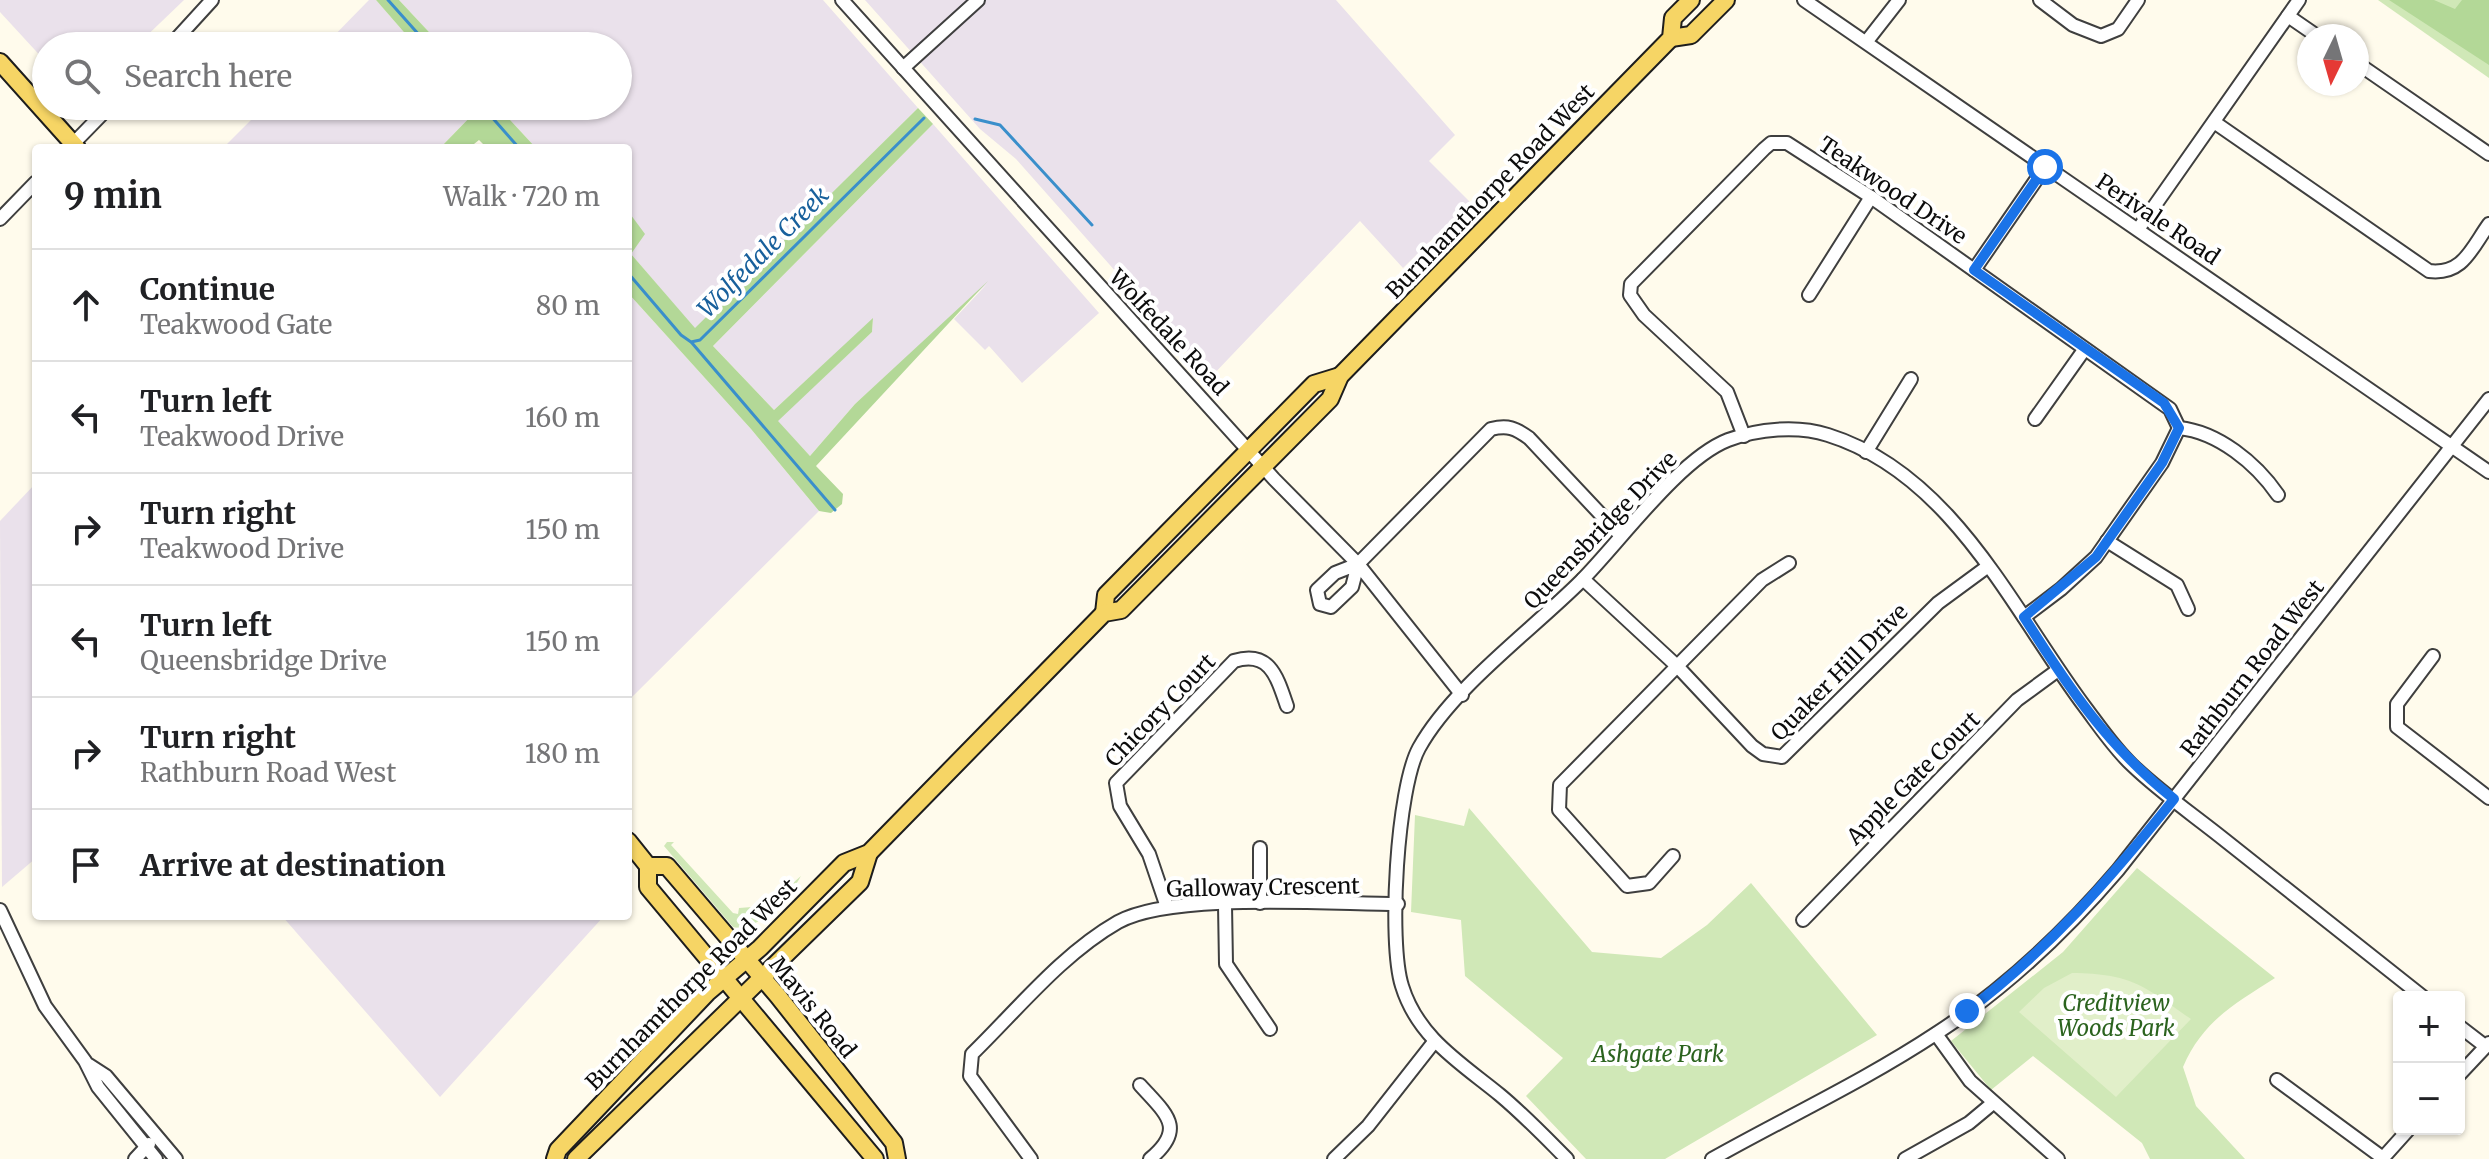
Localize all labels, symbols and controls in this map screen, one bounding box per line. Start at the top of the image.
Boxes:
north arrow [2297,24,2369,96]
search box [32,32,632,120]
icon: search [60,54,104,98]
text: Search here [124,57,292,95]
street label: Burnhamthorpe Road West [1380,77,1600,304]
street label: Teakwood Drive [1814,130,1972,250]
route start [2027,149,2063,185]
street label: Perivale Road [2091,167,2225,271]
text: 9 min [64,175,162,217]
text: Walk · 720 m [443,180,600,213]
water label: Wolfedale Creek [691,180,835,324]
street label: Wolfedale Road [1103,262,1235,401]
text: Continue [140,270,275,308]
icon: ahead [64,283,108,327]
text: 80 m [536,289,600,322]
text: Teakwood Gate [140,308,332,341]
text: Turn left [140,382,272,420]
icon: left [64,395,108,439]
text: 160 m [525,401,600,434]
text: Teakwood Drive [140,420,344,453]
street label: Queensbridge Drive [1517,445,1683,615]
text: Turn right [140,494,296,532]
icon: right [64,507,108,551]
text: 150 m [526,513,600,546]
text: Teakwood Drive [140,532,344,565]
street label: Rathburn Road West [2174,574,2330,762]
street label: Quaker Hill Drive [1765,598,1913,746]
text: Turn left [140,606,272,644]
icon: left [64,619,108,663]
text: 150 m [526,625,600,658]
text: Queensbridge Drive [140,644,387,677]
street label: Chicory Court [1099,647,1221,773]
street label: Apple Gate Court [1840,705,1986,851]
text: Turn right [140,718,296,756]
icon: right [64,731,108,775]
text: 180 m [525,737,600,770]
text: Rathburn Road West [140,756,396,789]
icon: arrive [64,843,108,887]
text: Arrive at destination [140,846,446,884]
street label: Galloway Crescent [1166,871,1360,903]
street label: Burnhamthorpe Road West [579,872,803,1096]
street label: Mavis Road [764,951,862,1063]
park label: Creditview Woods Park [2057,989,2175,1042]
map controls [2393,991,2465,1135]
button: + [2393,991,2465,1063]
route end [1949,993,1985,1029]
park label: Ashgate Park [1590,1040,1724,1068]
button: − [2393,1063,2465,1135]

